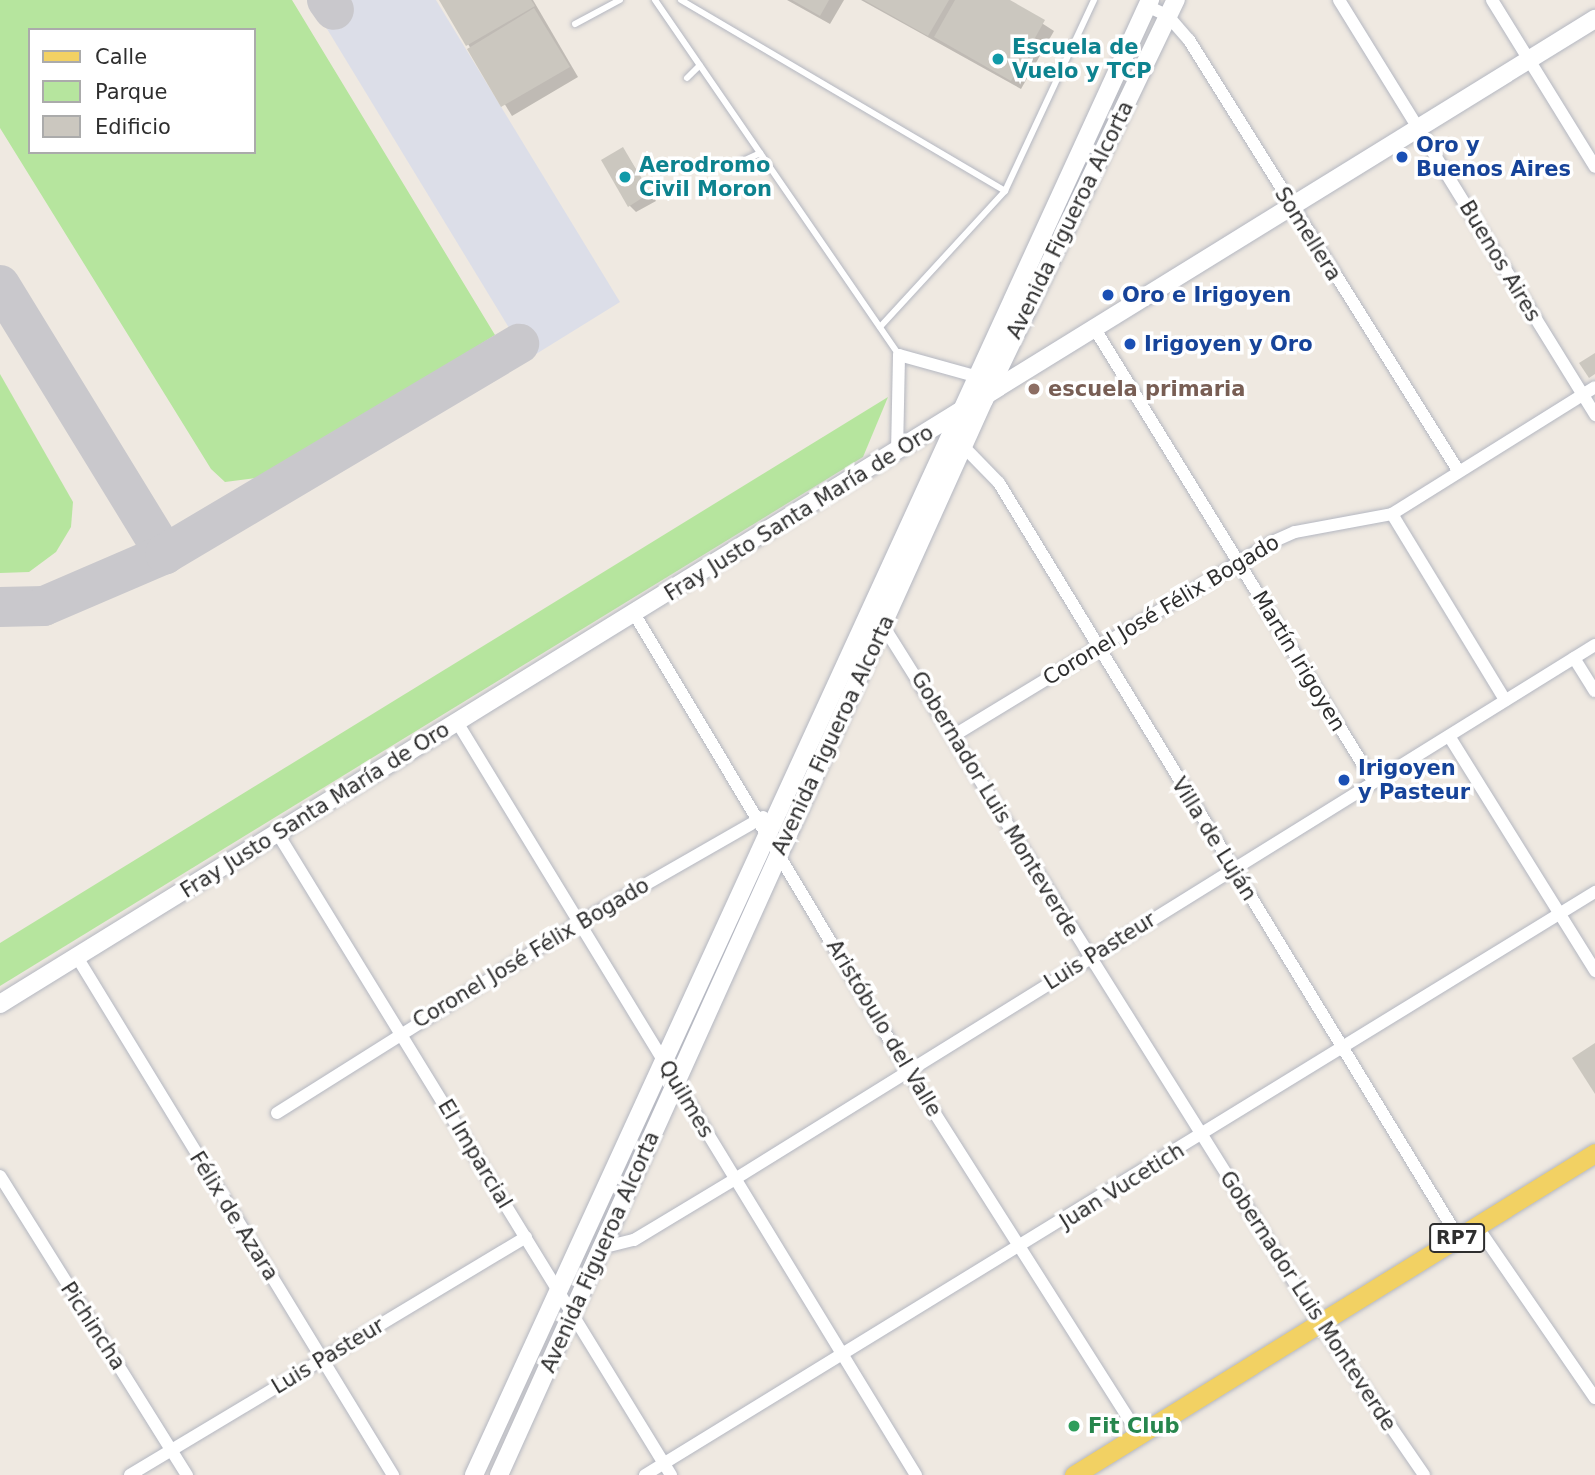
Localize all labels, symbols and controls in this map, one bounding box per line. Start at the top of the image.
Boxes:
legend [28,28,256,154]
place label: Escuela de Vuelo y TCP [1012,34,1152,84]
text: Calle [95,45,147,69]
marker: Escuela de Vuelo y TCP [990,51,1006,67]
text: Parque [95,80,167,104]
street label: Avenida Figueroa Alcorta [1001,97,1139,343]
text: Edificio [95,115,171,139]
place label: Oro y Buenos Aires [1416,132,1571,182]
marker: Oro y Buenos Aires [1394,149,1410,165]
place label: Aerodromo Civil Moron [639,152,772,202]
marker: Aerodromo Civil Moron [617,169,633,185]
street label: Somellera [1269,183,1347,285]
street label: Buenos Aires [1454,196,1546,326]
place label: Oro e Irigoyen [1122,282,1291,308]
marker: Oro e Irigoyen [1100,287,1116,303]
place label: Irigoyen y Oro [1144,331,1313,357]
marker: Irigoyen y Oro [1122,336,1138,352]
place label: escuela primaria [1048,376,1245,402]
marker: escuela primaria [1026,381,1042,397]
street label: Fray Justo Santa María de Oro [660,420,938,606]
street label: Coronel José Félix Bogado [1038,529,1284,691]
street label: Martín Irigoyen [1247,586,1351,736]
street label: Avenida Figueroa Alcorta [766,611,900,859]
street label: Gobernador Luis Monteverde [906,667,1084,941]
street label: Fray Justo Santa María de Oro [176,717,454,903]
place label: Irigoyen y Pasteur [1358,755,1470,805]
marker: Irigoyen y Pasteur [1336,772,1352,788]
street label: Villa de Luján [1166,773,1262,905]
street label: Coronel José Félix Bogado [408,872,654,1034]
street label: Luis Pasteur [1040,907,1160,995]
street label: Aristóbulo del Valle [821,935,947,1121]
street label: Quilmes [653,1056,719,1142]
street label: El Imparcial [433,1095,517,1213]
street label: Avenida Figueroa Alcorta [535,1128,665,1376]
street label: Juan Vucetich [1055,1138,1189,1234]
street label: Félix de Azara [184,1147,284,1285]
street label: Gobernador Luis Monteverde [1214,1166,1402,1436]
road number: RP7 [1429,1222,1485,1254]
street label: Pichincha [55,1277,131,1375]
street label: Luis Pasteur [267,1313,389,1399]
place label: Fit Club [1088,1413,1179,1439]
marker: Fit Club [1066,1418,1082,1434]

